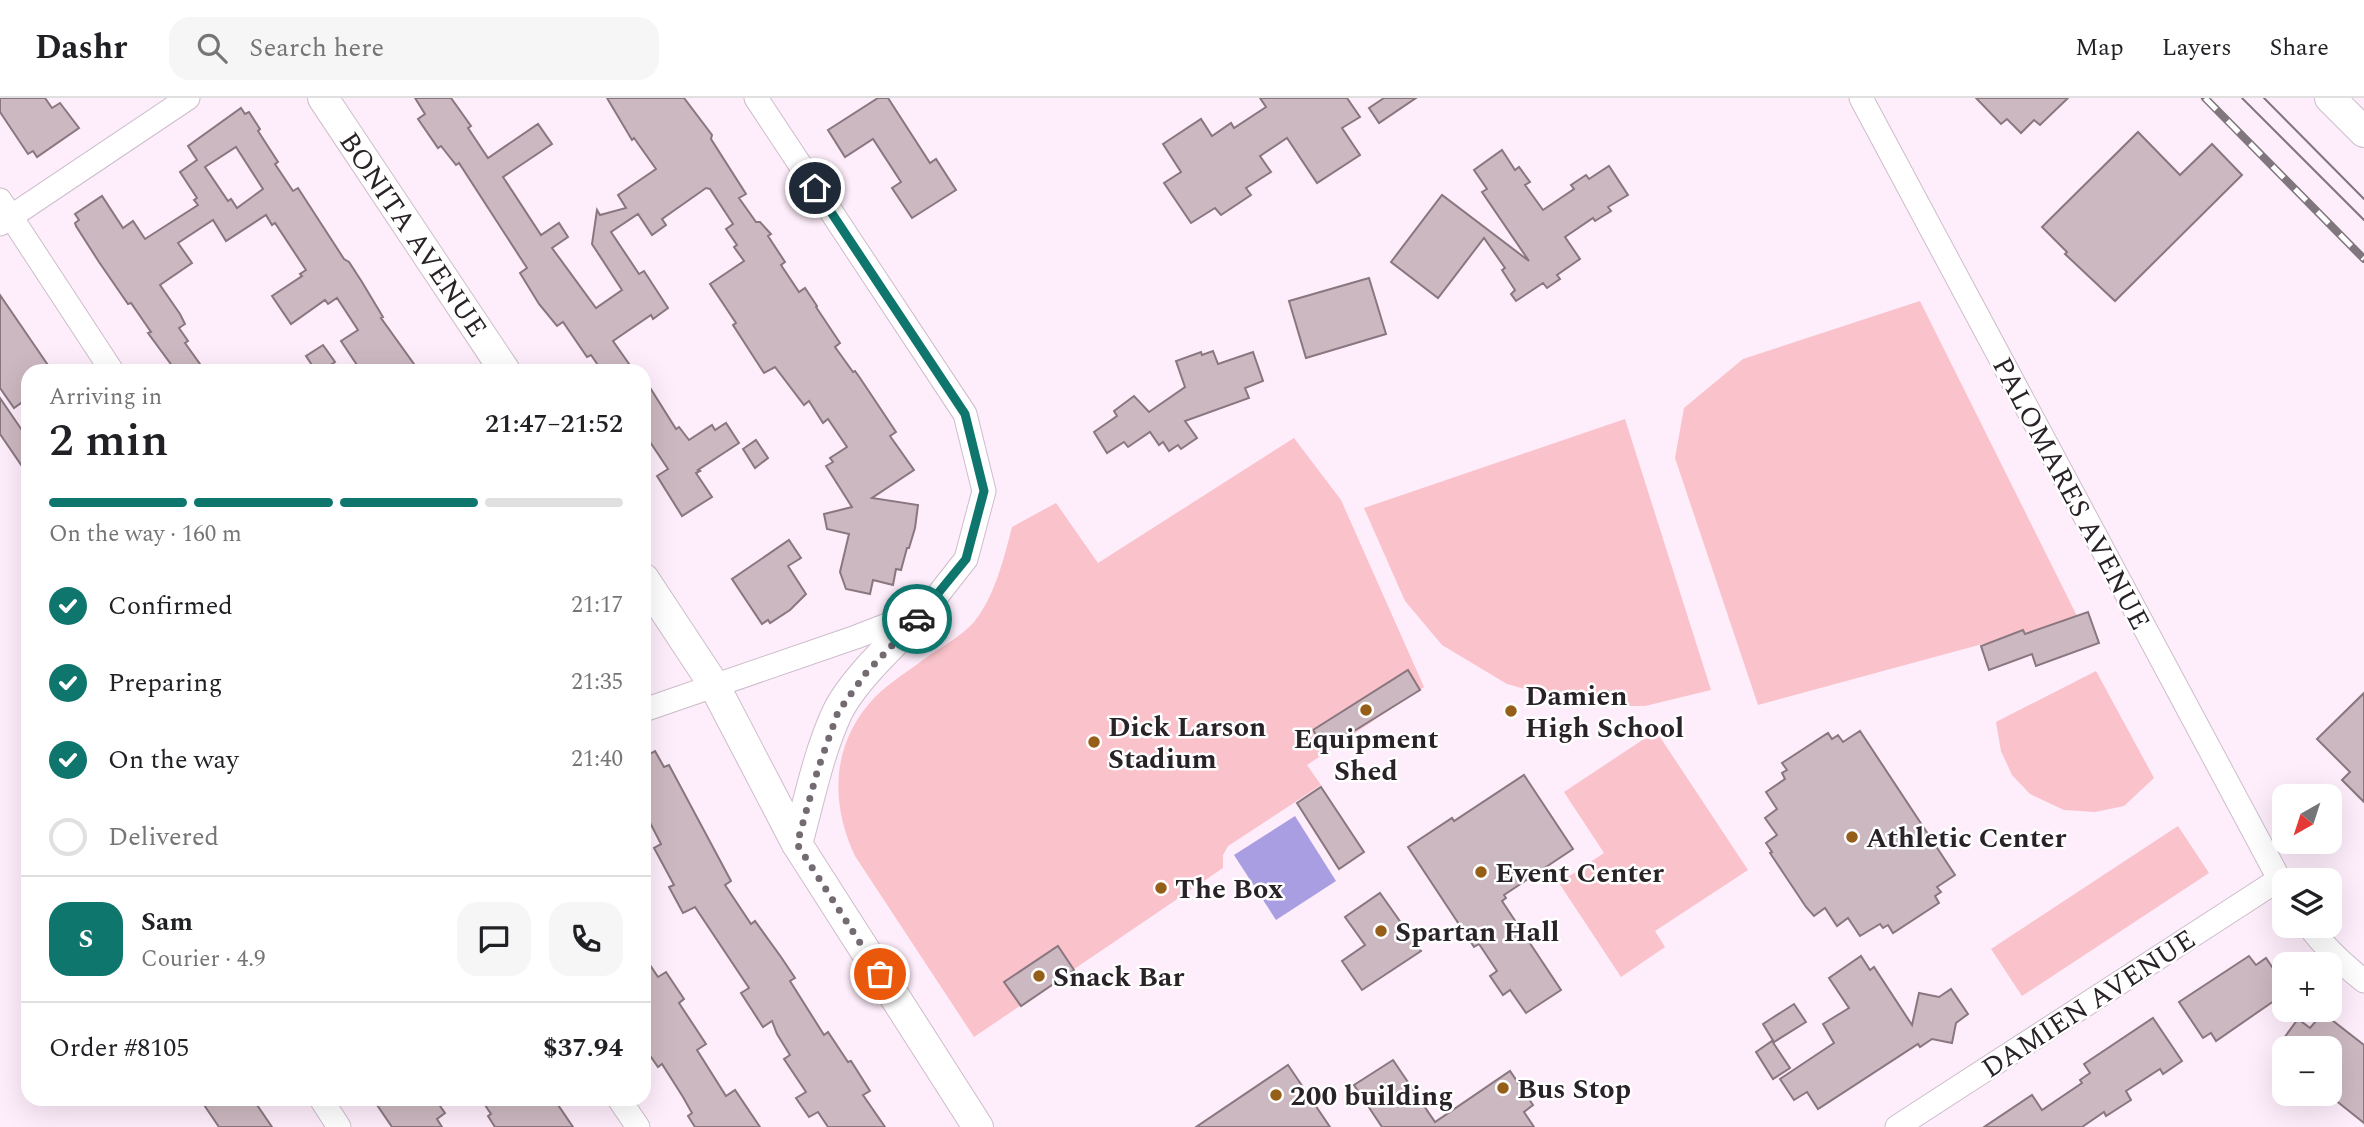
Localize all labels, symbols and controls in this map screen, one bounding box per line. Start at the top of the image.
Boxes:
search box [169,17,659,80]
text: Dashr [35,23,127,73]
text: Search here [249,28,384,68]
icon: search [193,29,231,67]
text: Map [2075,30,2124,66]
text: Layers [2162,30,2232,66]
text: Share [2270,30,2329,66]
street label: BONITA AVENUE [328,123,498,347]
pin [785,158,845,218]
icon: home [796,169,834,207]
street label: PALOMARES AVENUE [1980,350,2161,638]
text: Arriving in [49,380,162,415]
text: 21:47–21:52 [485,404,623,444]
text: 2 min [49,406,168,476]
text: On the way · 160 m [49,517,242,552]
courier [882,584,952,654]
text: Confirmed [108,586,233,626]
icon: check [49,587,87,625]
text: 21:17 [571,588,623,623]
icon: car [898,600,936,638]
text: Preparing [108,663,222,703]
icon: check [49,664,87,702]
text: 21:35 [571,665,623,700]
place label: Damien High School [1525,675,1684,750]
marker: Equipment Shed [1358,702,1374,718]
marker: Damien High School [1503,703,1519,719]
place label: Dick Larson Stadium [1108,706,1266,781]
place label: Equipment Shed [1294,718,1439,793]
marker: Dick Larson Stadium [1086,734,1102,750]
text: On the way [108,740,239,780]
icon: check [49,741,87,779]
text: 21:40 [571,742,623,777]
north arrow [2272,784,2342,854]
map controls [2272,784,2342,1106]
text: Delivered [108,817,219,857]
place label: Athletic Center [1866,817,2066,860]
marker: Athletic Center [1844,829,1860,845]
place label: Event Center [1495,852,1664,895]
marker: Event Center [1473,864,1489,880]
place label: The Box [1175,868,1283,911]
button: layers [2272,868,2342,938]
marker: The Box [1153,880,1169,896]
text: Sam [141,902,193,942]
button: chat [457,902,531,976]
button: phone [549,902,623,976]
place label: Spartan Hall [1395,911,1559,954]
text: S [79,919,93,959]
street label: DAMIEN AVENUE [1973,919,2204,1090]
marker: Spartan Hall [1373,923,1389,939]
text: Courier · 4.9 [141,942,266,977]
pin [850,944,910,1004]
button: + [2272,952,2342,1022]
icon: bag [861,955,899,993]
place label: Snack Bar [1053,956,1184,999]
marker: Snack Bar [1031,968,1047,984]
text: Order #8105 [49,1028,189,1068]
text: $37.94 [543,1028,623,1068]
button: − [2272,1036,2342,1106]
place label: Bus Stop [1517,1068,1631,1111]
place label: 200 building [1290,1075,1453,1118]
marker: Bus Stop [1495,1080,1511,1096]
marker: 200 building [1268,1087,1284,1103]

